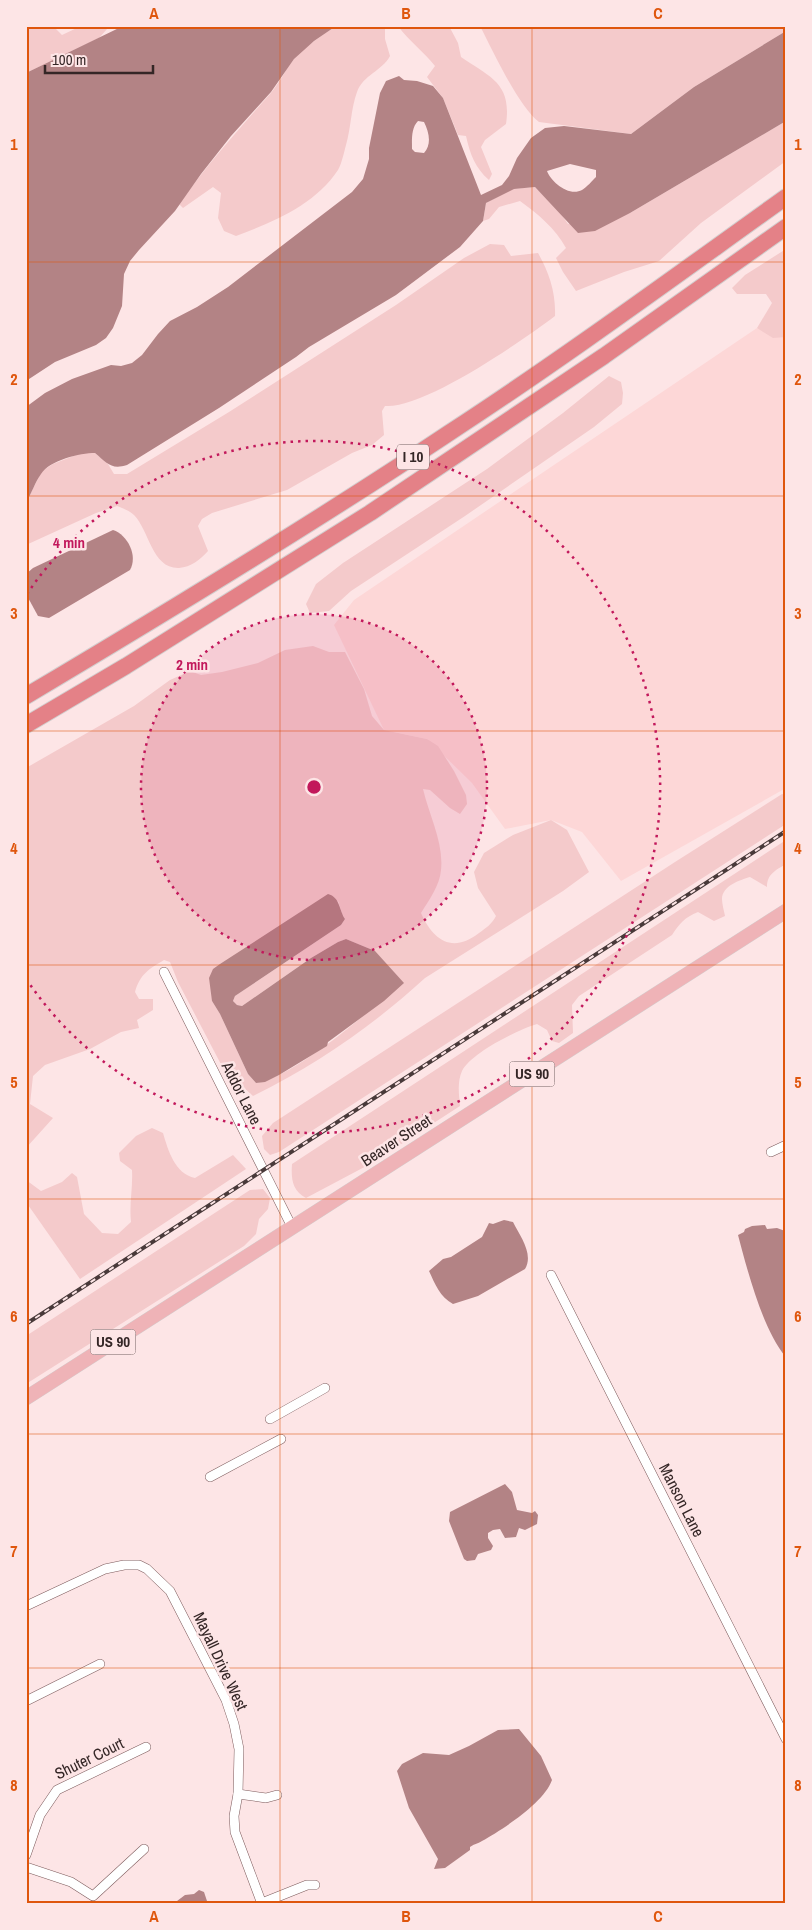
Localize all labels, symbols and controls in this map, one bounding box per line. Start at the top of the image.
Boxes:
text: A [149,2,159,24]
text: B [401,2,411,24]
text: C [653,2,663,24]
scale bar [45,42,152,74]
text: 100 m [52,49,86,70]
text: 1 [10,133,18,155]
text: 1 [794,133,802,155]
text: 2 [10,368,18,390]
text: 2 [794,368,802,390]
road number: I 10 [397,444,429,470]
text: 4 min [53,532,85,553]
text: 3 [10,602,18,624]
text: 3 [794,602,802,624]
text: 2 min [176,654,208,675]
centre of rings [305,778,323,796]
text: 4 [10,837,18,859]
text: 4 [794,837,802,859]
street label: Addor Lane [216,1057,267,1128]
road number: US 90 [510,1062,554,1086]
text: 5 [10,1071,18,1093]
text: 5 [794,1071,802,1093]
street label: Beaver Street [356,1109,436,1171]
text: 6 [10,1305,18,1327]
text: 6 [794,1305,802,1327]
road number: US 90 [90,1330,136,1354]
street label: Manson Lane [654,1460,710,1540]
text: 7 [10,1540,18,1562]
text: 7 [794,1540,802,1562]
street label: Mayall Drive West [189,1608,254,1714]
street label: Shuter Court [51,1732,128,1784]
text: 8 [10,1774,18,1796]
text: 8 [794,1774,802,1796]
text: A [149,1905,159,1927]
text: B [401,1905,411,1927]
text: C [653,1905,663,1927]

